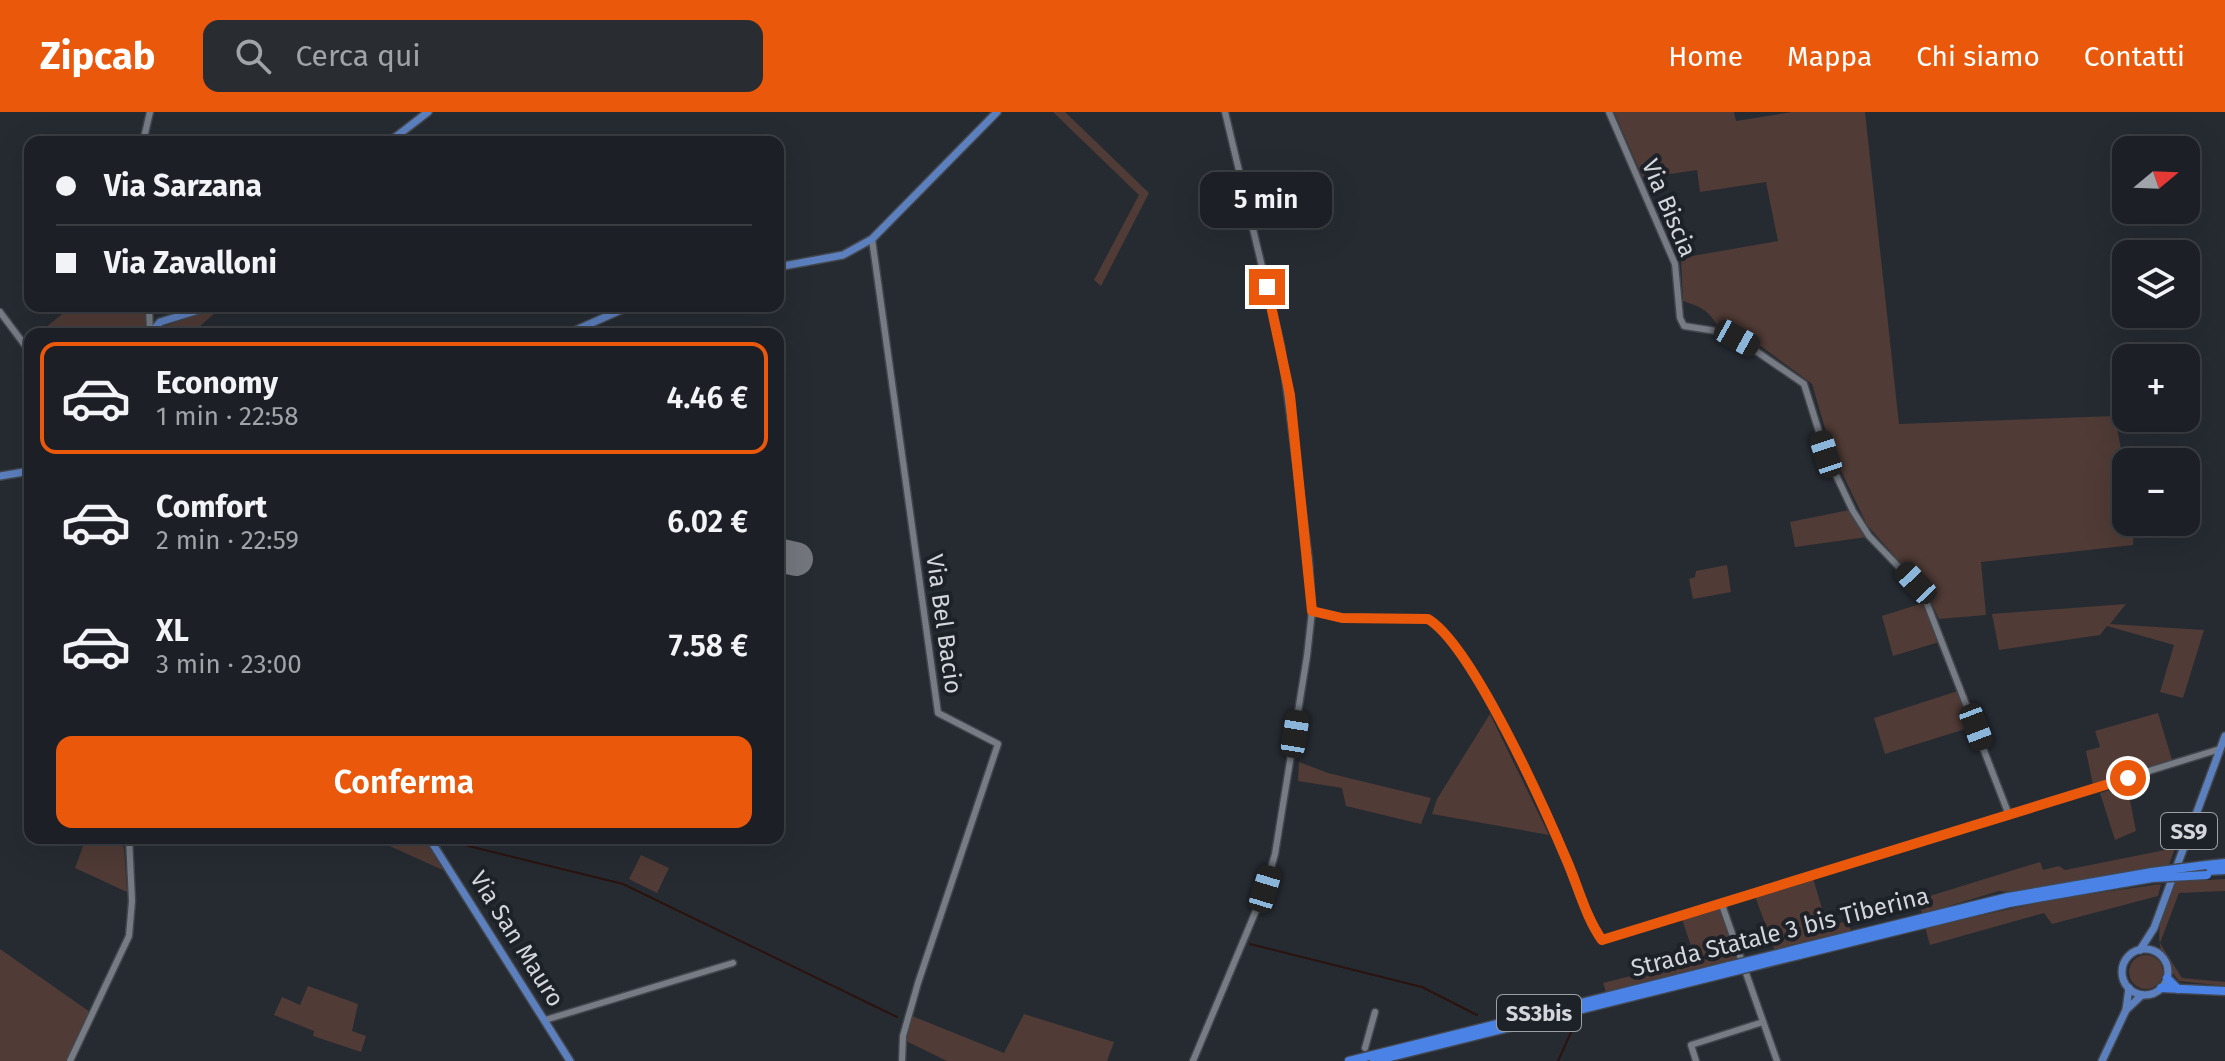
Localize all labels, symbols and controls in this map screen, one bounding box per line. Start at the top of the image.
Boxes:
search box [203,20,763,92]
text: Zipcab [40,33,155,79]
icon: search [231,34,275,78]
text: Cerca qui [295,38,421,74]
text: Home [1668,40,1743,73]
text: Mappa [1787,40,1872,73]
text: Chi siamo [1916,40,2040,73]
text: Contatti [2084,40,2185,73]
north arrow [2112,136,2200,224]
map controls [2112,136,2200,536]
street label: Via Biscia [1636,155,1702,261]
text: Via Sarzana [104,168,262,204]
callout: 5 min [1201,171,1333,227]
text: 5 min [1234,184,1298,215]
button: layers [2112,240,2200,328]
text: Via Zavalloni [104,245,277,281]
route end [1249,269,1285,305]
car [1710,316,1764,360]
button: + [2112,344,2200,432]
icon: car [60,362,132,434]
text: Economy [156,365,278,401]
text: 4.46 € [667,380,748,416]
text: 1 min · 22:58 [156,401,298,432]
car [1807,427,1845,481]
button: − [2112,448,2200,536]
icon: car [60,486,132,558]
text: Comfort [156,489,267,525]
text: 6.02 € [667,504,748,540]
text: 2 min · 22:59 [156,525,299,556]
street label: Via Bel Bacio [920,552,968,696]
car [1891,557,1941,609]
icon: car [60,610,132,682]
text: XL [156,613,189,649]
text: 7.58 € [669,628,748,664]
text: 3 min · 23:00 [156,649,302,680]
car [1956,700,1996,754]
car [1279,708,1311,760]
button: Conferma [56,736,752,828]
route start [2110,760,2146,796]
road number: SS9 [2161,813,2217,849]
car [1247,863,1283,915]
street label: Via San Mauro [464,866,570,1012]
street label: Strada Statale 3 bis Tiberina [1628,881,1932,983]
road number: SS3bis [1497,995,1581,1031]

